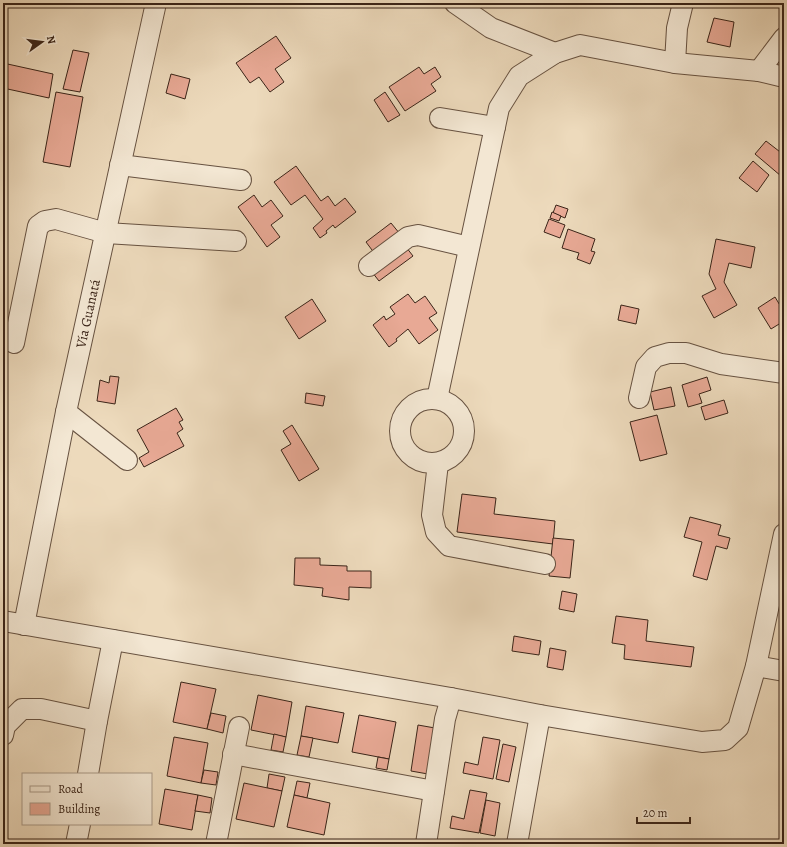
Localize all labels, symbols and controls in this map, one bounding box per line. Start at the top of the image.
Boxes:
north arrow [22,22,62,62]
text: N [43,34,59,45]
street label: Vía Guanatá [71,277,105,351]
legend [22,773,152,825]
text: Road [58,781,84,797]
scale bar [637,799,690,825]
text: Building [58,801,100,817]
text: 20 m [643,805,667,821]

